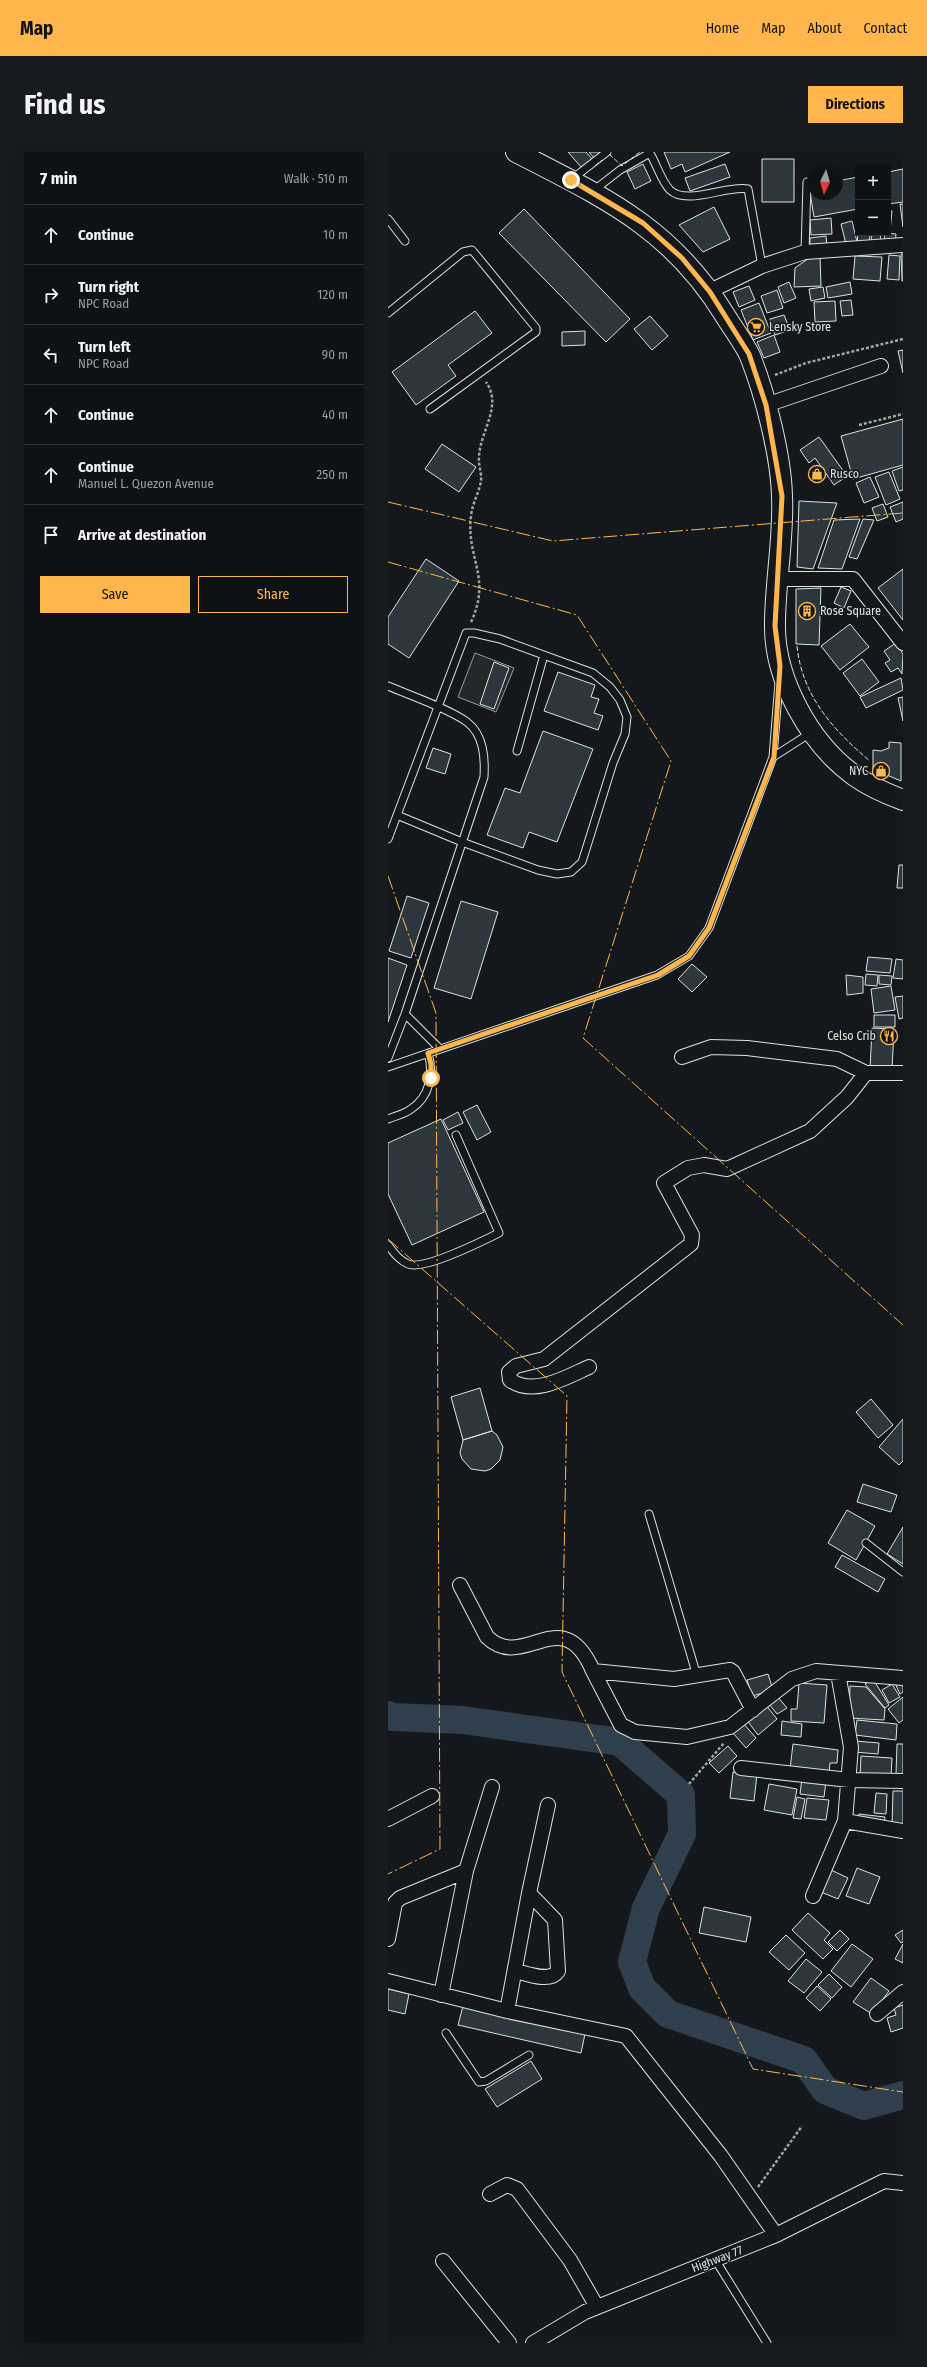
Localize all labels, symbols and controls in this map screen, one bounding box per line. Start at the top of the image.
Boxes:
text: Map [20,17,53,40]
text: Home [706,20,739,37]
text: Map [761,20,785,37]
text: About [807,20,842,37]
text: Contact [864,20,907,37]
button: Directions [808,86,903,123]
text: Find us [24,88,106,121]
north arrow [807,164,843,200]
map controls [855,164,891,236]
button: + [855,164,891,200]
text: 7 min [40,168,77,189]
text: Walk · 510 m [284,171,348,186]
route end [562,171,580,189]
button: − [855,200,891,236]
icon: ahead [40,224,62,246]
text: Continue [78,226,134,244]
text: 10 m [323,227,348,242]
text: Turn right [78,278,139,296]
icon: right [40,284,62,306]
text: 120 m [317,287,348,302]
text: NPC Road [78,296,129,311]
supermarket icon: Lensky Store [746,317,766,337]
place label: Lensky Store [769,320,831,334]
text: Turn left [78,338,131,356]
icon: left [40,344,62,366]
text: 90 m [322,347,348,362]
text: NPC Road [78,356,129,371]
icon: ahead [40,404,62,426]
text: Continue [78,406,134,424]
text: 40 m [322,407,348,422]
text: Continue [78,458,134,476]
icon: ahead [40,464,62,486]
shop icon: Rusco [807,464,827,484]
text: 250 m [316,467,348,482]
place label: Rusco [830,467,859,481]
text: Manuel L. Quezon Avenue [78,476,214,491]
icon: arrive [40,524,62,546]
text: Arrive at destination [78,526,206,544]
button: Save [40,576,190,613]
button: Share [198,576,348,613]
building icon: Rose Square [797,601,817,621]
place label: Rose Square [820,604,881,618]
shop icon: NYC [871,761,891,781]
place label: NYC [849,764,868,778]
restaurant icon: Celso Crib [879,1026,899,1046]
place label: Celso Crib [827,1029,876,1043]
route start [422,1069,440,1087]
street label: Highway 77 [689,2243,745,2275]

